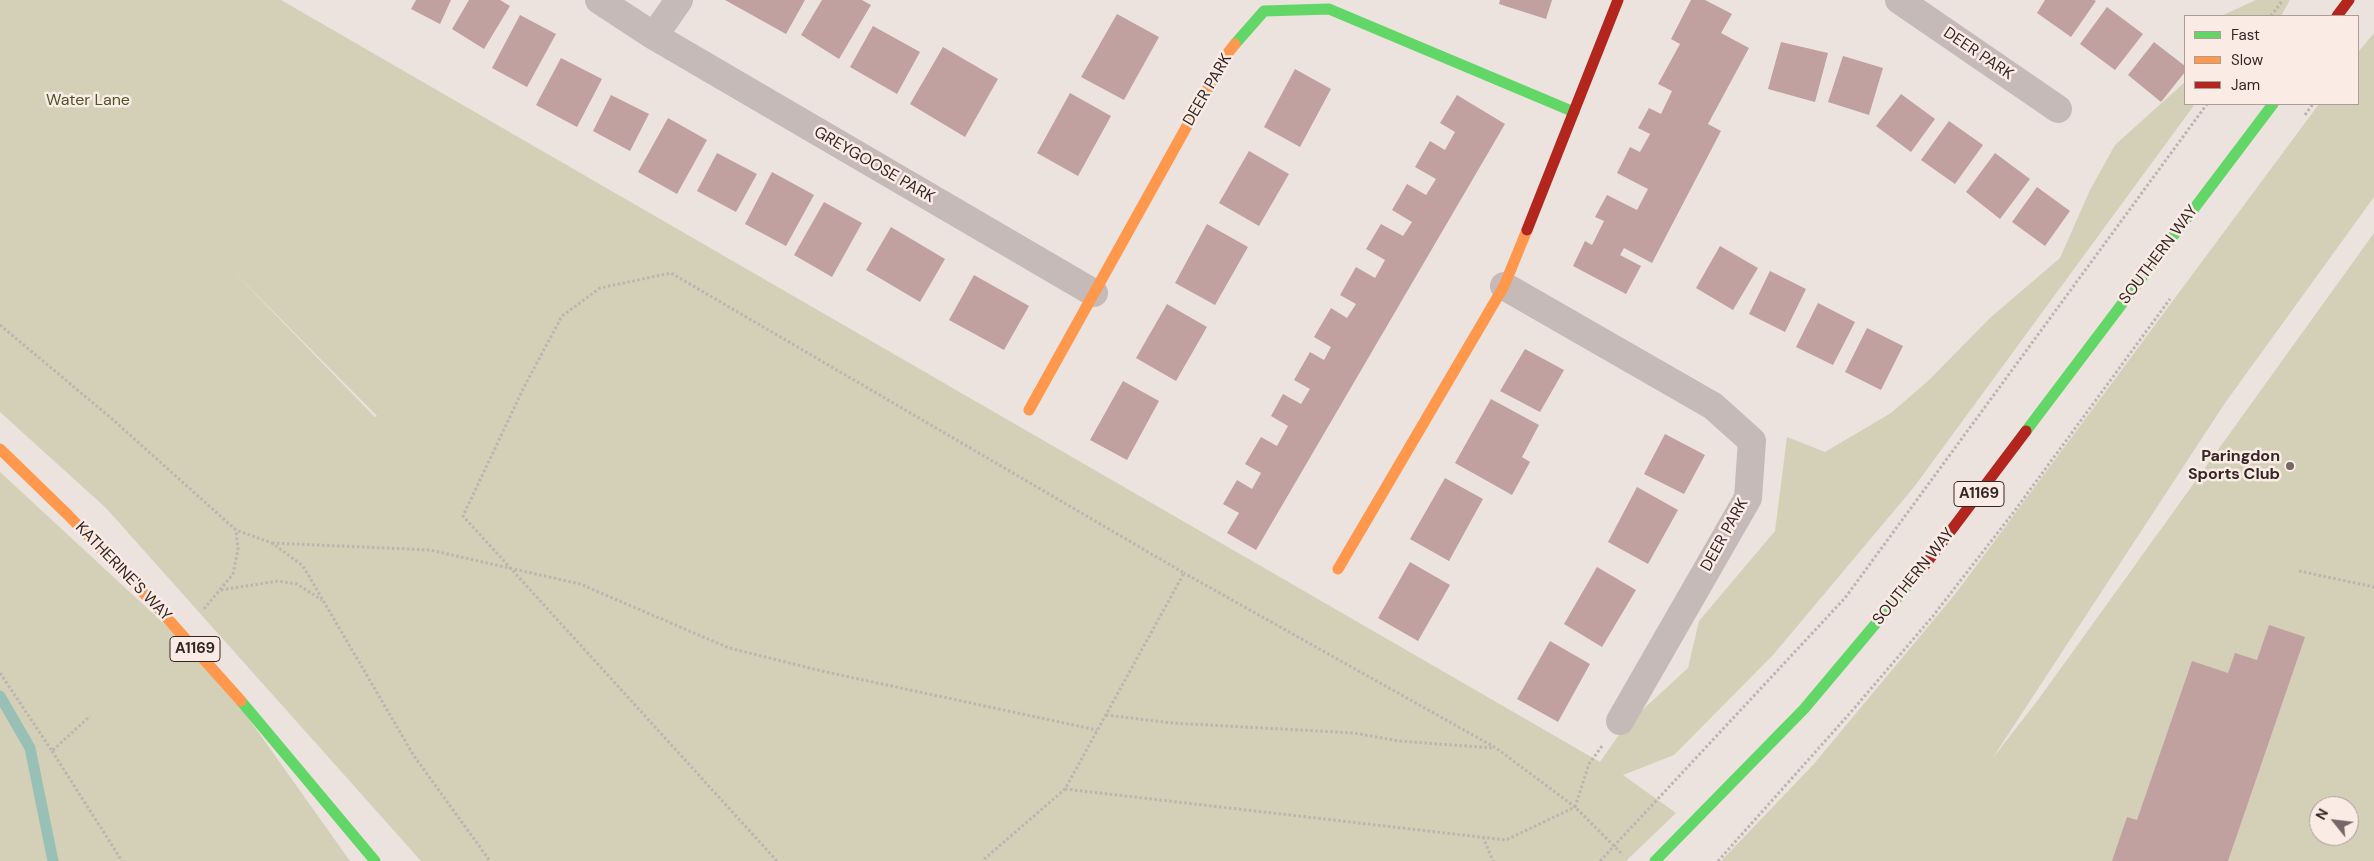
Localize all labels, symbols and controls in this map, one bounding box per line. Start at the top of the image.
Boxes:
legend [2184,15,2359,105]
street label: DEER PARK [1939,24,2017,84]
text: Fast [2231,25,2260,45]
street label: DEER PARK [1180,50,1236,130]
text: Slow [2231,50,2263,70]
text: Jam [2231,75,2260,95]
park label: Water Lane [46,91,130,111]
street label: GREYGOOSE PARK [810,123,938,207]
street label: SOUTHERN WAY [2116,202,2202,308]
place label: Paringdon Sports Club [2188,447,2280,485]
marker: Paringdon Sports Club [2284,460,2296,472]
road number: A1169 [1954,482,2004,506]
street label: DEER PARK [1697,495,1753,575]
street label: KATHERINE'S WAY [71,519,175,625]
street label: SOUTHERN WAY [1869,525,1959,629]
road number: A1169 [170,636,220,662]
north arrow [2309,796,2359,846]
text: N [2311,805,2332,823]

